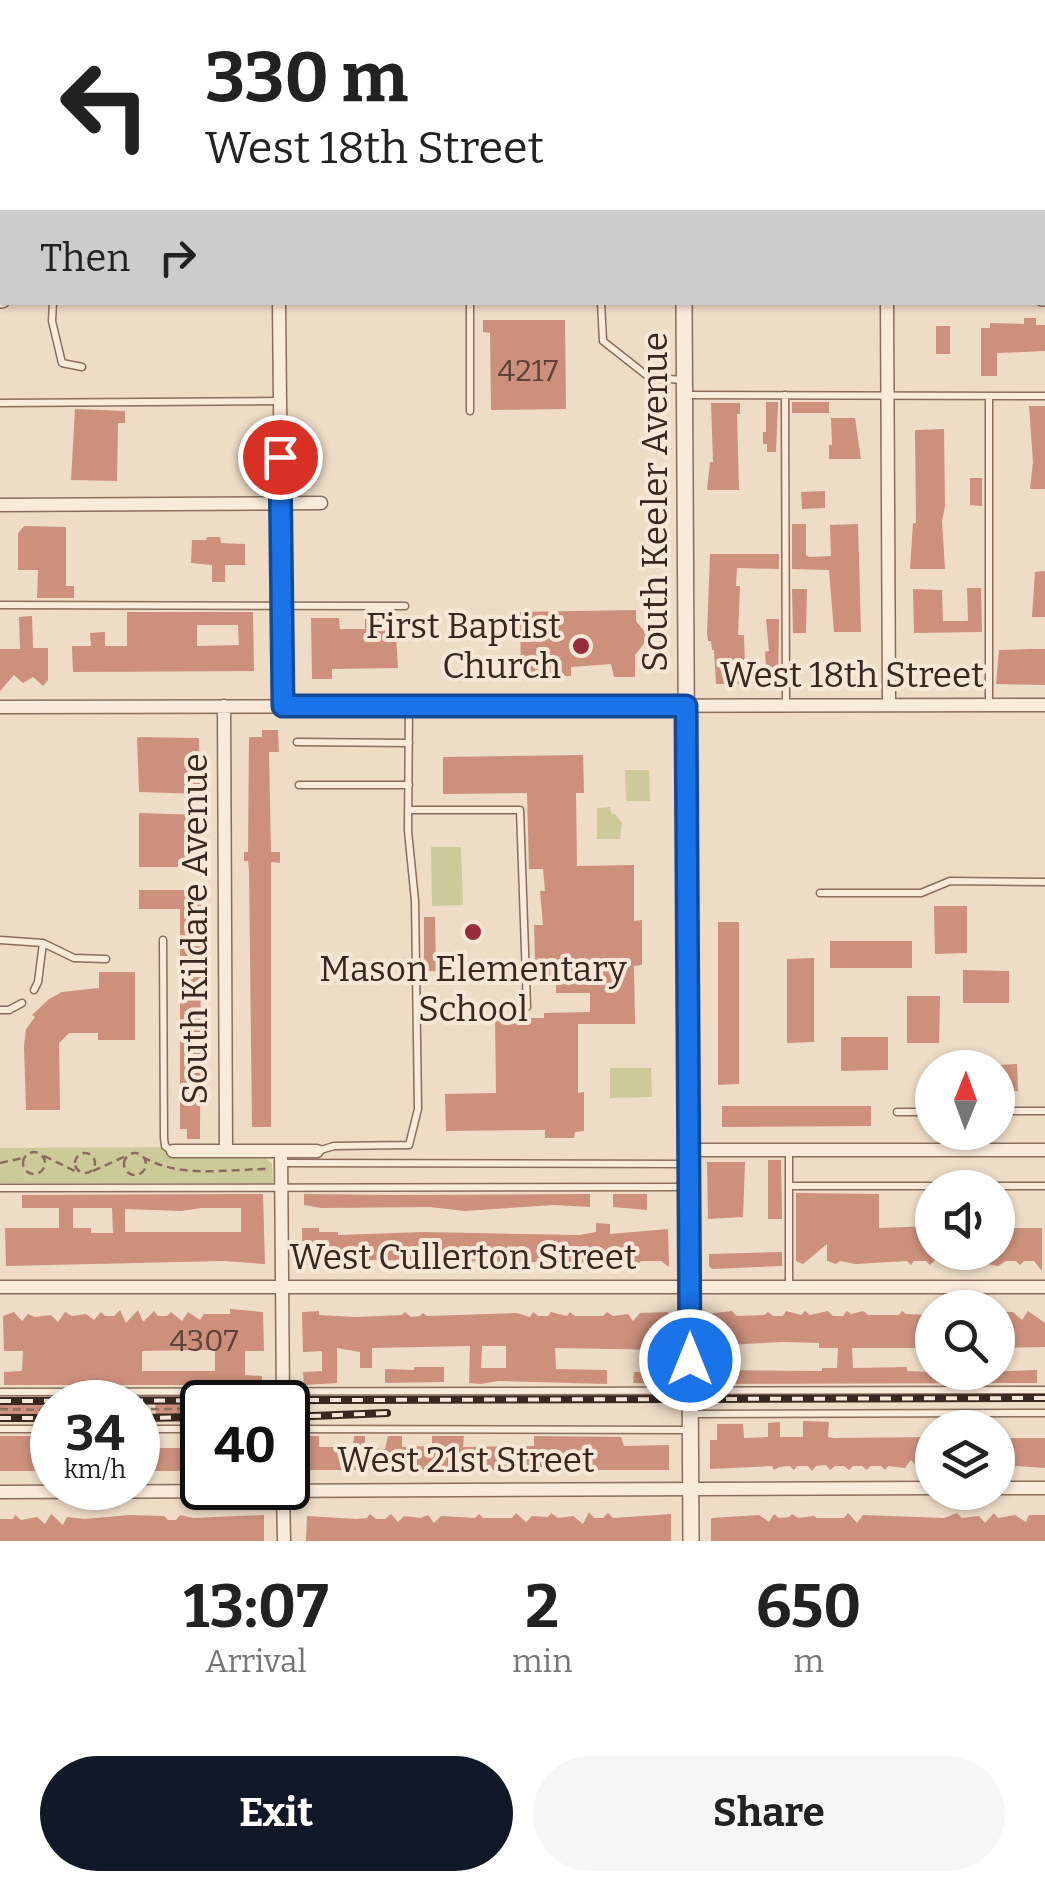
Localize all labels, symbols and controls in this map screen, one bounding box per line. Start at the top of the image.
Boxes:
text: 330 m [205,36,408,120]
icon: left [40,40,170,170]
text: West 18th Street [205,121,544,175]
icon: right [150,230,205,285]
text: Then [40,235,130,281]
street label: South Keeler Avenue [634,332,676,672]
house number: 4217 [498,353,558,389]
pin [238,415,323,500]
icon: arrive [253,430,308,485]
place label: First Baptist Church [366,605,561,687]
marker: First Baptist Church [570,635,592,657]
street label: West 18th Street [720,654,984,696]
street label: South Kildare Avenue [174,753,216,1105]
marker: Mason Elementary School [462,921,484,943]
place label: Mason Elementary School [319,948,627,1030]
north arrow [915,1050,1015,1150]
map controls [915,1050,1015,1510]
button: sound [915,1170,1015,1270]
street label: West Cullerton Street [289,1236,637,1278]
button: search [915,1290,1015,1390]
position arrow [638,1308,742,1412]
house number: 4307 [170,1323,238,1359]
speed limit sign: 40 [180,1380,310,1510]
text: 34 [65,1403,125,1463]
button: layers [915,1410,1015,1510]
street label: West 21st Street [337,1439,595,1481]
text: km/h [64,1455,126,1485]
text: 13:07 [184,1571,328,1643]
text: 2 [525,1571,559,1643]
text: 650 [756,1571,861,1643]
text: Arrival [205,1642,307,1680]
text: min [512,1642,572,1680]
text: m [793,1642,824,1680]
button: Exit [40,1756,513,1871]
button: Share [533,1756,1005,1871]

